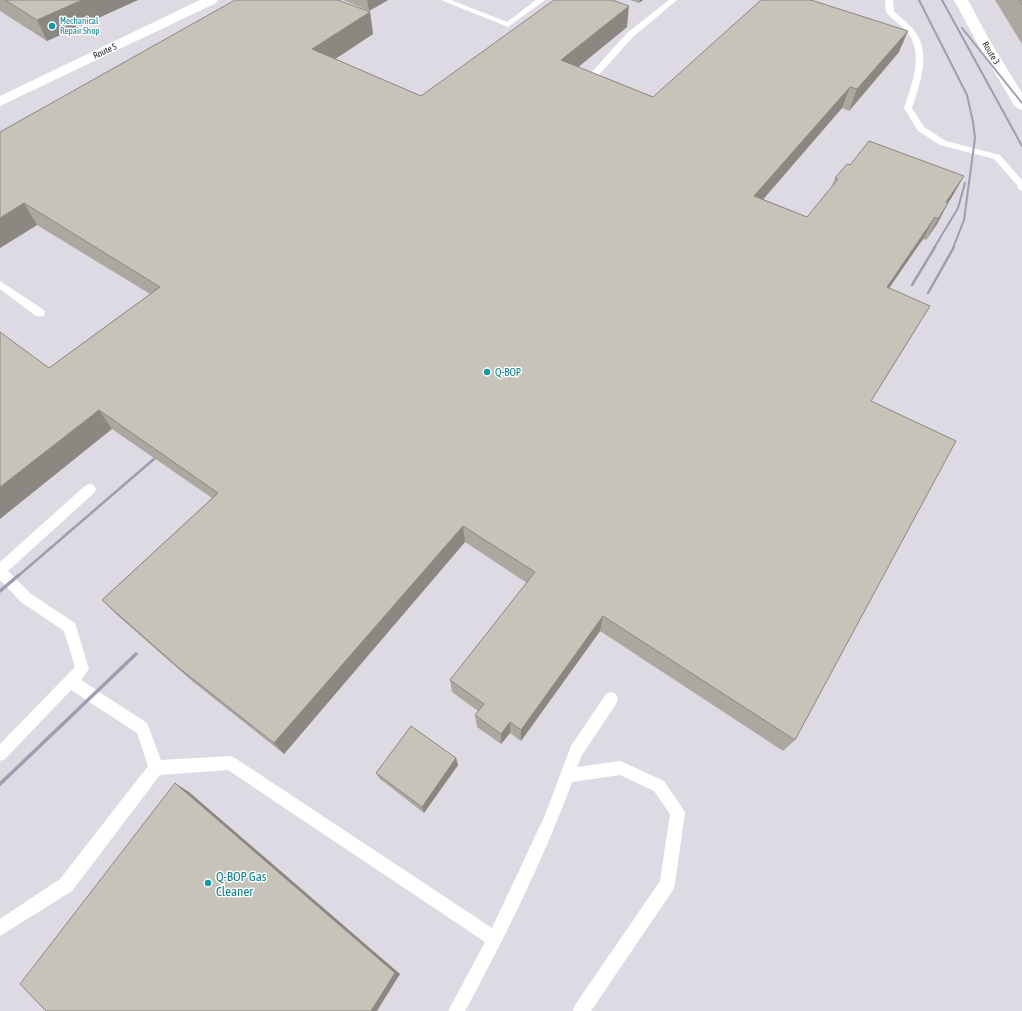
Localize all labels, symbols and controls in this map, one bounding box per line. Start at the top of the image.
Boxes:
place label: Mechanical Repair Shop [60,16,100,36]
marker: Mechanical Repair Shop [47,21,57,31]
street label: Route 3 [980,40,1002,66]
street label: Route 5 [91,41,119,61]
place label: Q-BOP [495,366,521,378]
marker: Q-BOP [482,367,492,377]
place label: Q-BOP Gas Cleaner [216,869,267,899]
marker: Q-BOP Gas Cleaner [203,878,213,888]

